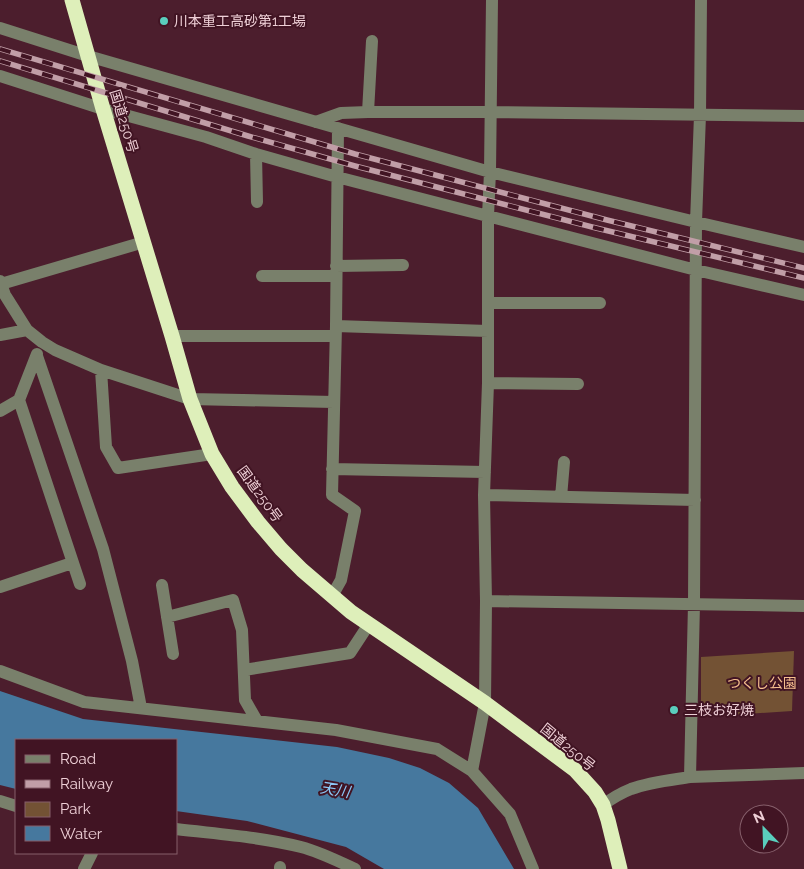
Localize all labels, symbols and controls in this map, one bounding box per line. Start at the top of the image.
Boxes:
place label: 川本重工高砂第1工場 [174,13,306,29]
marker: 川本重工高砂第1工場 [158,15,170,27]
street label: 国道250号 [107,87,141,155]
street label: 国道250号 [234,463,286,525]
park label: つくし公園 [727,675,797,691]
place label: 三枝お好焼 [684,702,754,718]
marker: 三枝お好焼 [668,704,680,716]
street label: 国道250号 [538,720,598,774]
legend [15,739,178,854]
text: Road [60,750,96,768]
text: Railway [60,775,113,793]
water label: 天川 [319,779,353,802]
text: Park [60,800,91,818]
north arrow [739,804,789,854]
text: N [751,808,767,826]
text: Water [60,825,103,843]

